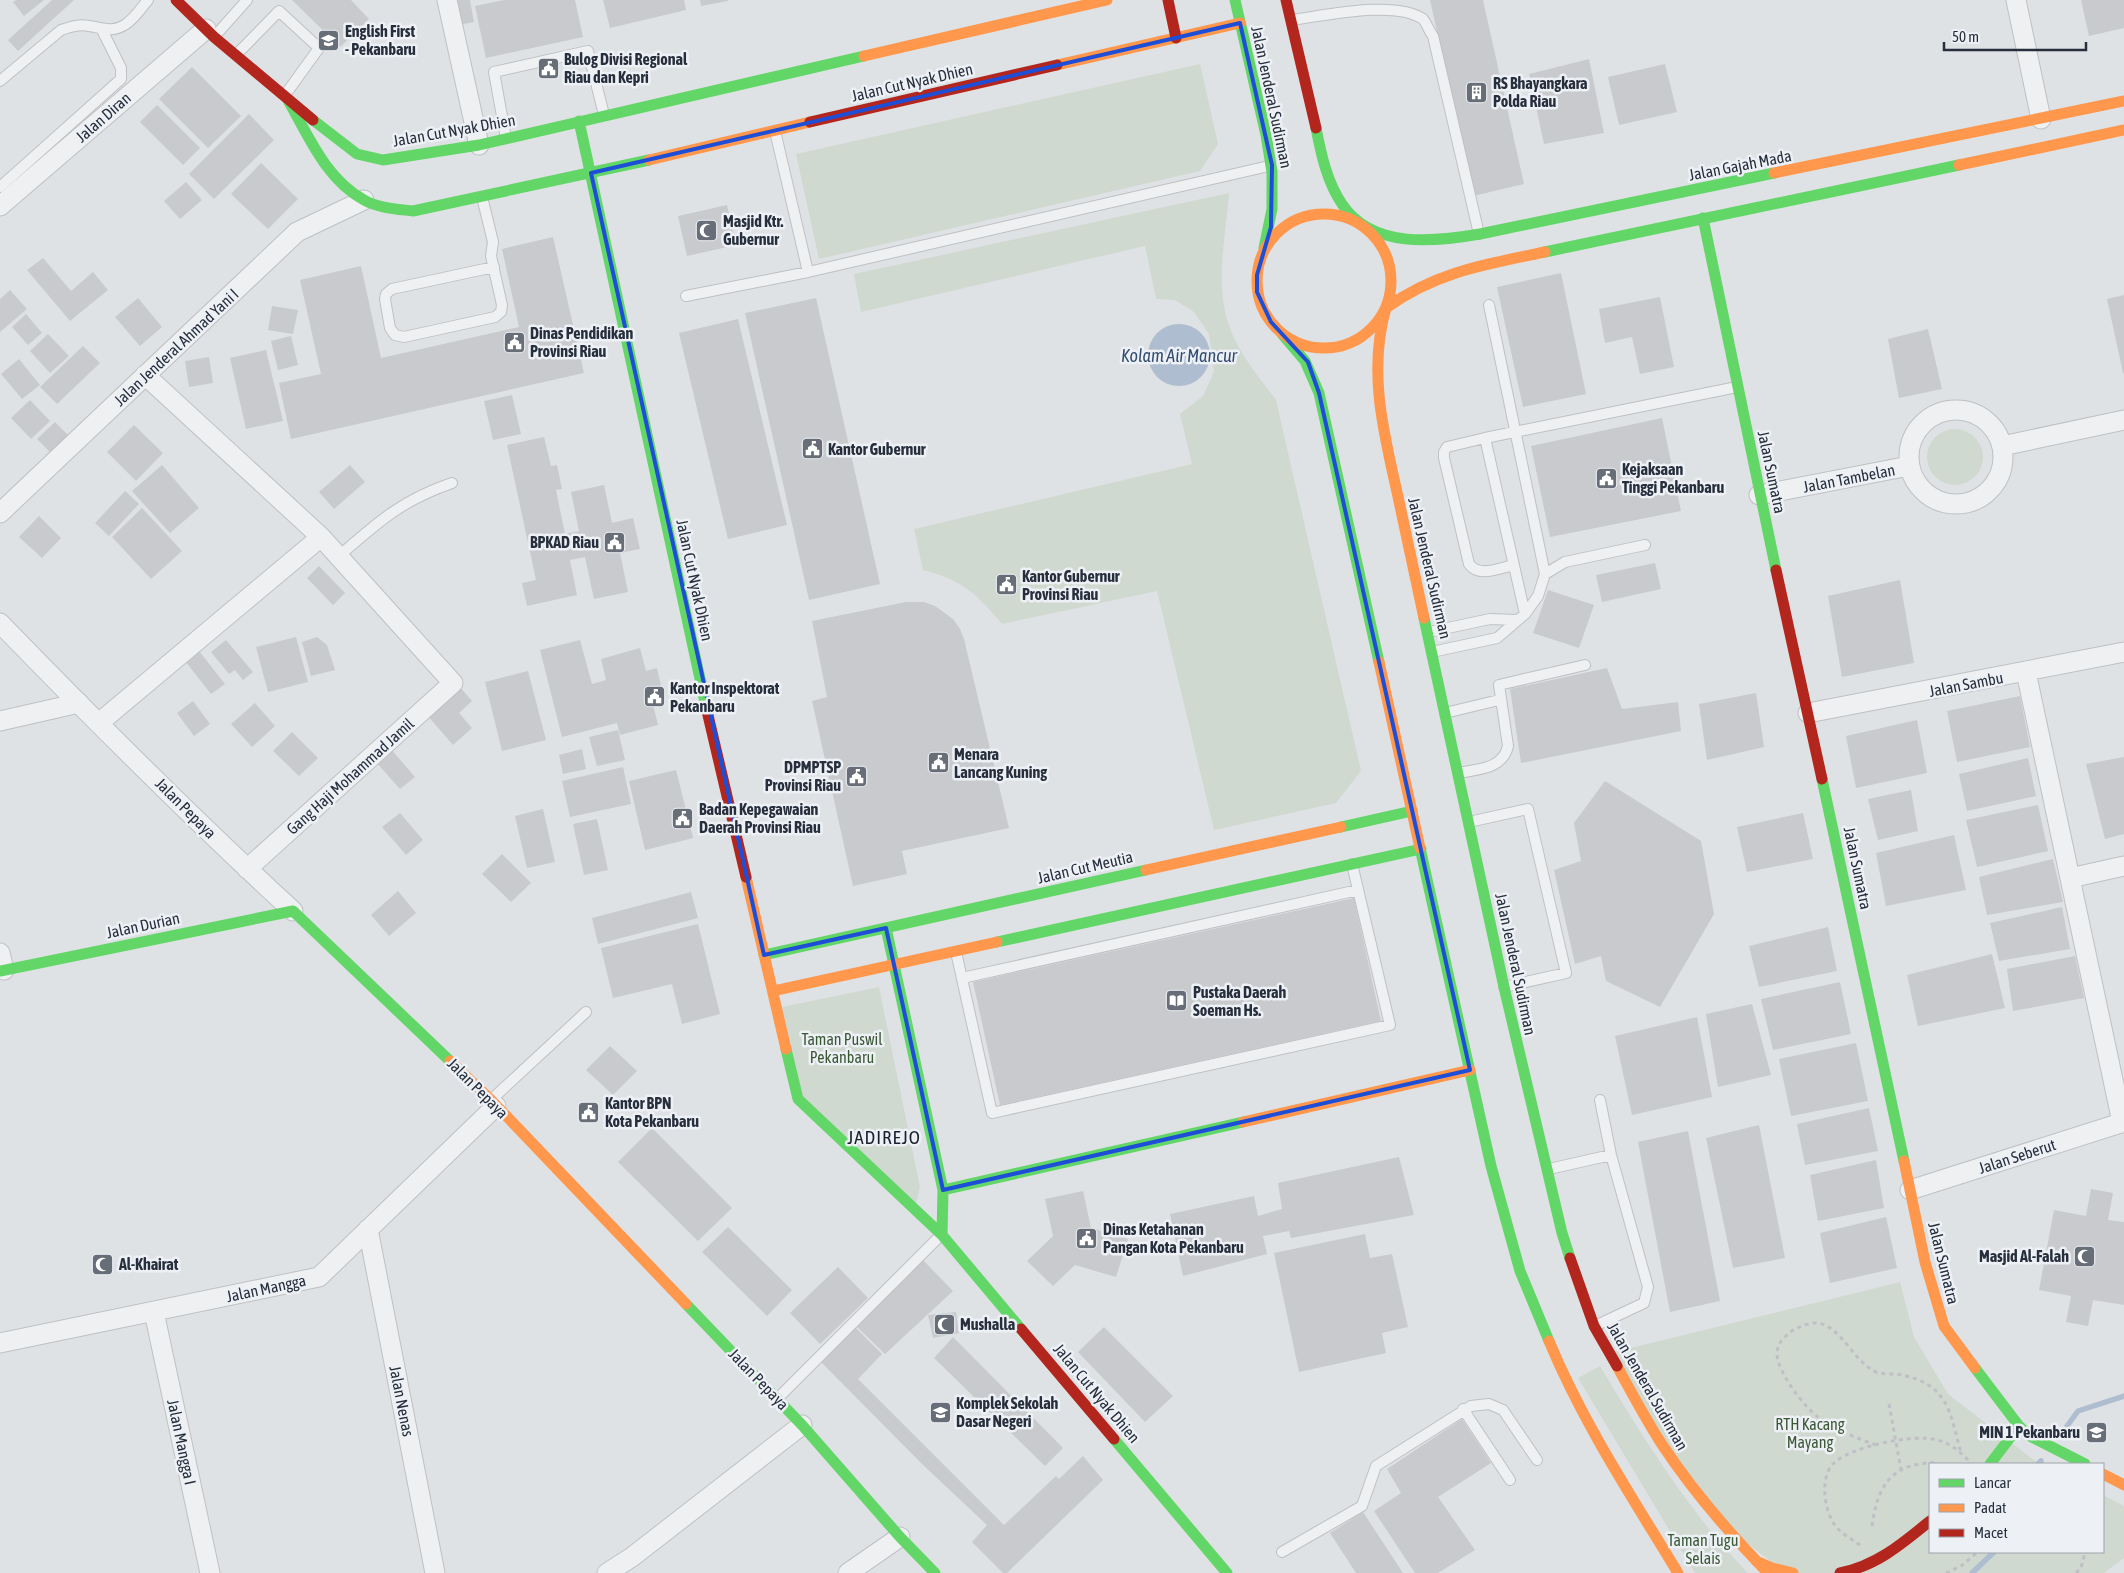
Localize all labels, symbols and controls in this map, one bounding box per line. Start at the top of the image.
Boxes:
scale bar [1944,20,2086,52]
place label: English First - Pekanbaru [345,22,416,58]
street label: Jalan Jenderal Sudirman [1248,24,1296,170]
school or university icon: English First - Pekanbaru [317,28,341,52]
text: 50 m [1952,28,1979,45]
place label: Bulog Divisi Regional Riau dan Kepri [564,50,688,86]
public building icon: Bulog Divisi Regional Riau dan Kepri [536,56,560,80]
street label: Jalan Cut Nyak Dhien [850,59,975,106]
place label: RS Bhayangkara Polda Riau [1493,74,1588,110]
building icon: RS Bhayangkara Polda Riau [1465,80,1489,104]
street label: Jalan Diran [72,88,134,146]
street label: Jalan Cut Nyak Dhien [391,110,517,151]
street label: Jalan Gajah Mada [1687,146,1793,185]
place label: Masjid Ktr. Gubernur [723,212,783,248]
mosque icon: Masjid Ktr. Gubernur [695,218,719,242]
street label: Jalan Jenderal Ahmad Yani I [110,285,242,409]
place label: Dinas Pendidikan Provinsi Riau [530,324,633,360]
public building icon: Dinas Pendidikan Provinsi Riau [502,330,526,354]
water label: Kolam Air Mancur [1121,345,1238,366]
street label: Jalan Sumatra [1754,429,1790,515]
public building icon: Kantor Gubernur [800,437,824,461]
place label: Kantor Gubernur [828,440,926,458]
place label: Kejaksaan Tinggi Pekanbaru [1622,460,1724,496]
street label: Jalan Tambelan [1801,460,1897,496]
public building icon: Kejaksaan Tinggi Pekanbaru [1594,466,1618,490]
street label: Jalan Jenderal Sudirman [1405,496,1455,640]
street label: Jalan Cut Nyak Dhien [672,518,717,643]
public building icon: BPKAD Riau [603,530,627,554]
place label: BPKAD Riau [530,533,599,551]
place label: Kantor Gubernur Provinsi Riau [1022,567,1120,603]
public building icon: Kantor Gubernur Provinsi Riau [994,573,1018,597]
street label: Jalan Sambu [1927,668,2005,700]
place label: Kantor Inspektorat Pekanbaru [670,679,780,715]
public building icon: Kantor Inspektorat Pekanbaru [642,685,666,709]
street label: Gang Haji Mohammad Jamil [283,714,418,839]
place label: Menara Lancang Kuning [954,745,1047,781]
public building icon: Menara Lancang Kuning [926,751,950,775]
place label: DPMPTSP Provinsi Riau [765,758,841,794]
public building icon: DPMPTSP Provinsi Riau [845,764,869,788]
street label: Jalan Pepaya [151,774,220,843]
place label: Badan Kepegawaian Daerah Provinsi Riau [699,800,821,836]
public building icon: Badan Kepegawaian Daerah Provinsi Riau [671,806,695,830]
street label: Jalan Sumatra [1840,825,1876,911]
street label: Jalan Cut Meutia [1036,847,1134,887]
street label: Jalan Jenderal Sudirman [1492,891,1540,1037]
street label: Jalan Durian [105,908,181,942]
place label: Pustaka Daerah Soeman Hs. [1193,983,1286,1019]
library icon: Pustaka Daerah Soeman Hs. [1165,989,1189,1013]
park label: Taman Puswil Pekanbaru [802,1030,883,1066]
street label: Jalan Pepaya [443,1054,512,1123]
place label: Kantor BPN Kota Pekanbaru [605,1094,699,1130]
public building icon: Kantor BPN Kota Pekanbaru [577,1100,601,1124]
district label: JADIREJO [847,1126,921,1148]
street label: Jalan Seberut [1976,1135,2058,1177]
place label: Dinas Ketahanan Pangan Kota Pekanbaru [1103,1220,1244,1256]
street label: Jalan Sumatra [1925,1220,1963,1306]
public building icon: Dinas Ketahanan Pangan Kota Pekanbaru [1075,1226,1099,1250]
mosque icon: Masjid Al-Falah [2073,1244,2097,1268]
place label: Masjid Al-Falah [1979,1247,2069,1265]
mosque icon: Al-Khairat [91,1252,115,1276]
place label: Al-Khairat [118,1255,179,1273]
street label: Jalan Mangga [225,1271,308,1306]
mosque icon: Mushalla [932,1312,956,1336]
place label: Mushalla [960,1315,1015,1333]
street label: Jalan Jenderal Sudirman [1604,1319,1692,1453]
street label: Jalan Cut Nyak Dhien [1050,1340,1144,1447]
street label: Jalan Pepaya [725,1345,793,1414]
street label: Jalan Nenas [386,1364,418,1438]
place label: Komplek Sekolah Dasar Negeri [956,1394,1059,1430]
street label: Jalan Mangga I [163,1398,200,1487]
school or university icon: Komplek Sekolah Dasar Negeri [928,1400,952,1424]
park label: RTH Kacang Mayang [1775,1415,1845,1452]
school or university icon: MIN 1 Pekanbaru [2084,1420,2108,1444]
place label: MIN 1 Pekanbaru [1979,1423,2080,1441]
legend [1929,1463,2104,1553]
text: Lancar [1974,1474,2012,1491]
text: Padat [1974,1499,2006,1516]
text: Macet [1974,1524,2008,1541]
park label: Taman Tugu Selais [1668,1531,1738,1567]

